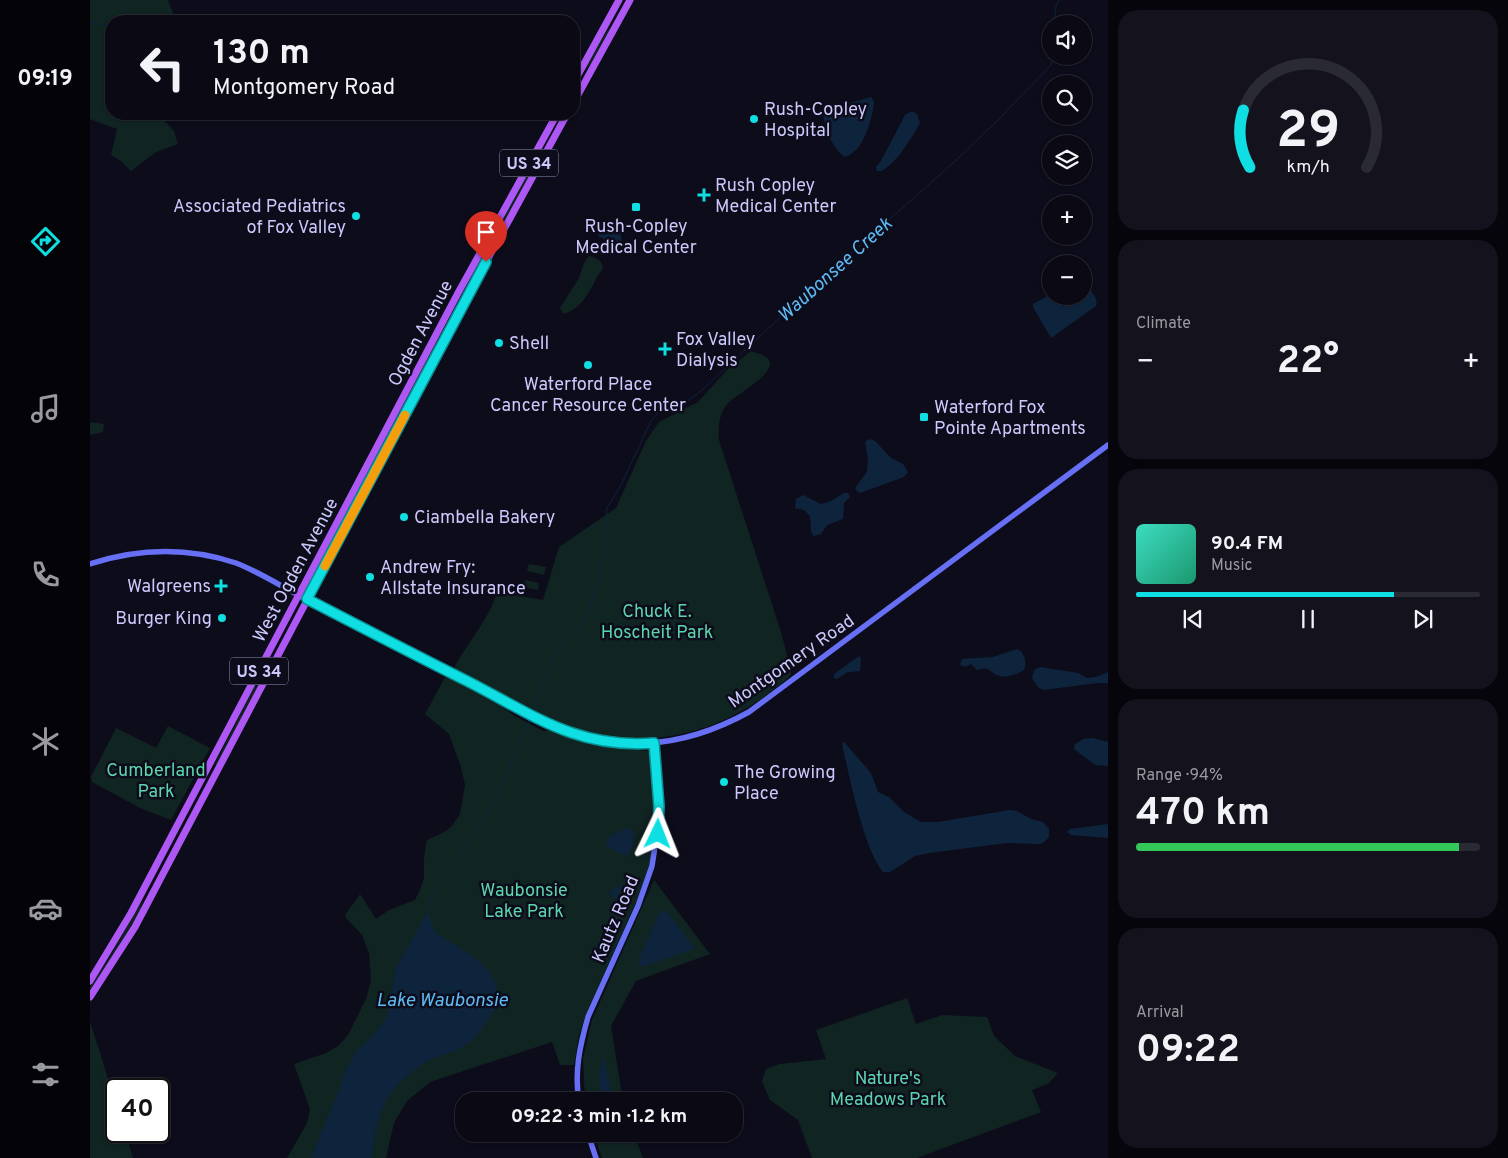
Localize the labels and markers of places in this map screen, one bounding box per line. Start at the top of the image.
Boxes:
place label: Rush-Copley Hospital [764,99,867,143]
marker: Rush-Copley Hospital [748,113,760,125]
place label: Rush Copley Medical Center [715,175,836,219]
marker: Rush Copley Medical Center [697,188,711,202]
place label: Associated Pediatrics of Fox Valley [173,196,346,240]
marker: Rush-Copley Medical Center [630,201,642,213]
marker: Associated Pediatrics of Fox Valley [350,210,362,222]
pin [465,211,507,262]
place label: Rush-Copley Medical Center [575,216,697,260]
place label: Fox Valley Dialysis [676,329,755,373]
place label: Shell [509,333,549,356]
marker: Shell [493,337,505,349]
marker: Fox Valley Dialysis [658,342,672,356]
marker: Waterford Place Cancer Resource Center [582,359,594,371]
place label: Waterford Place Cancer Resource Center [490,374,686,418]
place label: Waterford Fox Pointe Apartments [934,397,1086,441]
marker: Waterford Fox Pointe Apartments [918,411,930,423]
place label: Ciambella Bakery [414,507,555,530]
marker: Ciambella Bakery [398,511,410,523]
place label: Andrew Fry: Allstate Insurance [380,557,526,601]
marker: Andrew Fry: Allstate Insurance [364,571,376,583]
place label: Walgreens [127,576,211,599]
marker: Walgreens [215,580,227,592]
place label: Burger King [115,608,212,631]
marker: Burger King [216,612,228,624]
place label: The Growing Place [734,762,836,806]
marker: The Growing Place [718,776,730,788]

